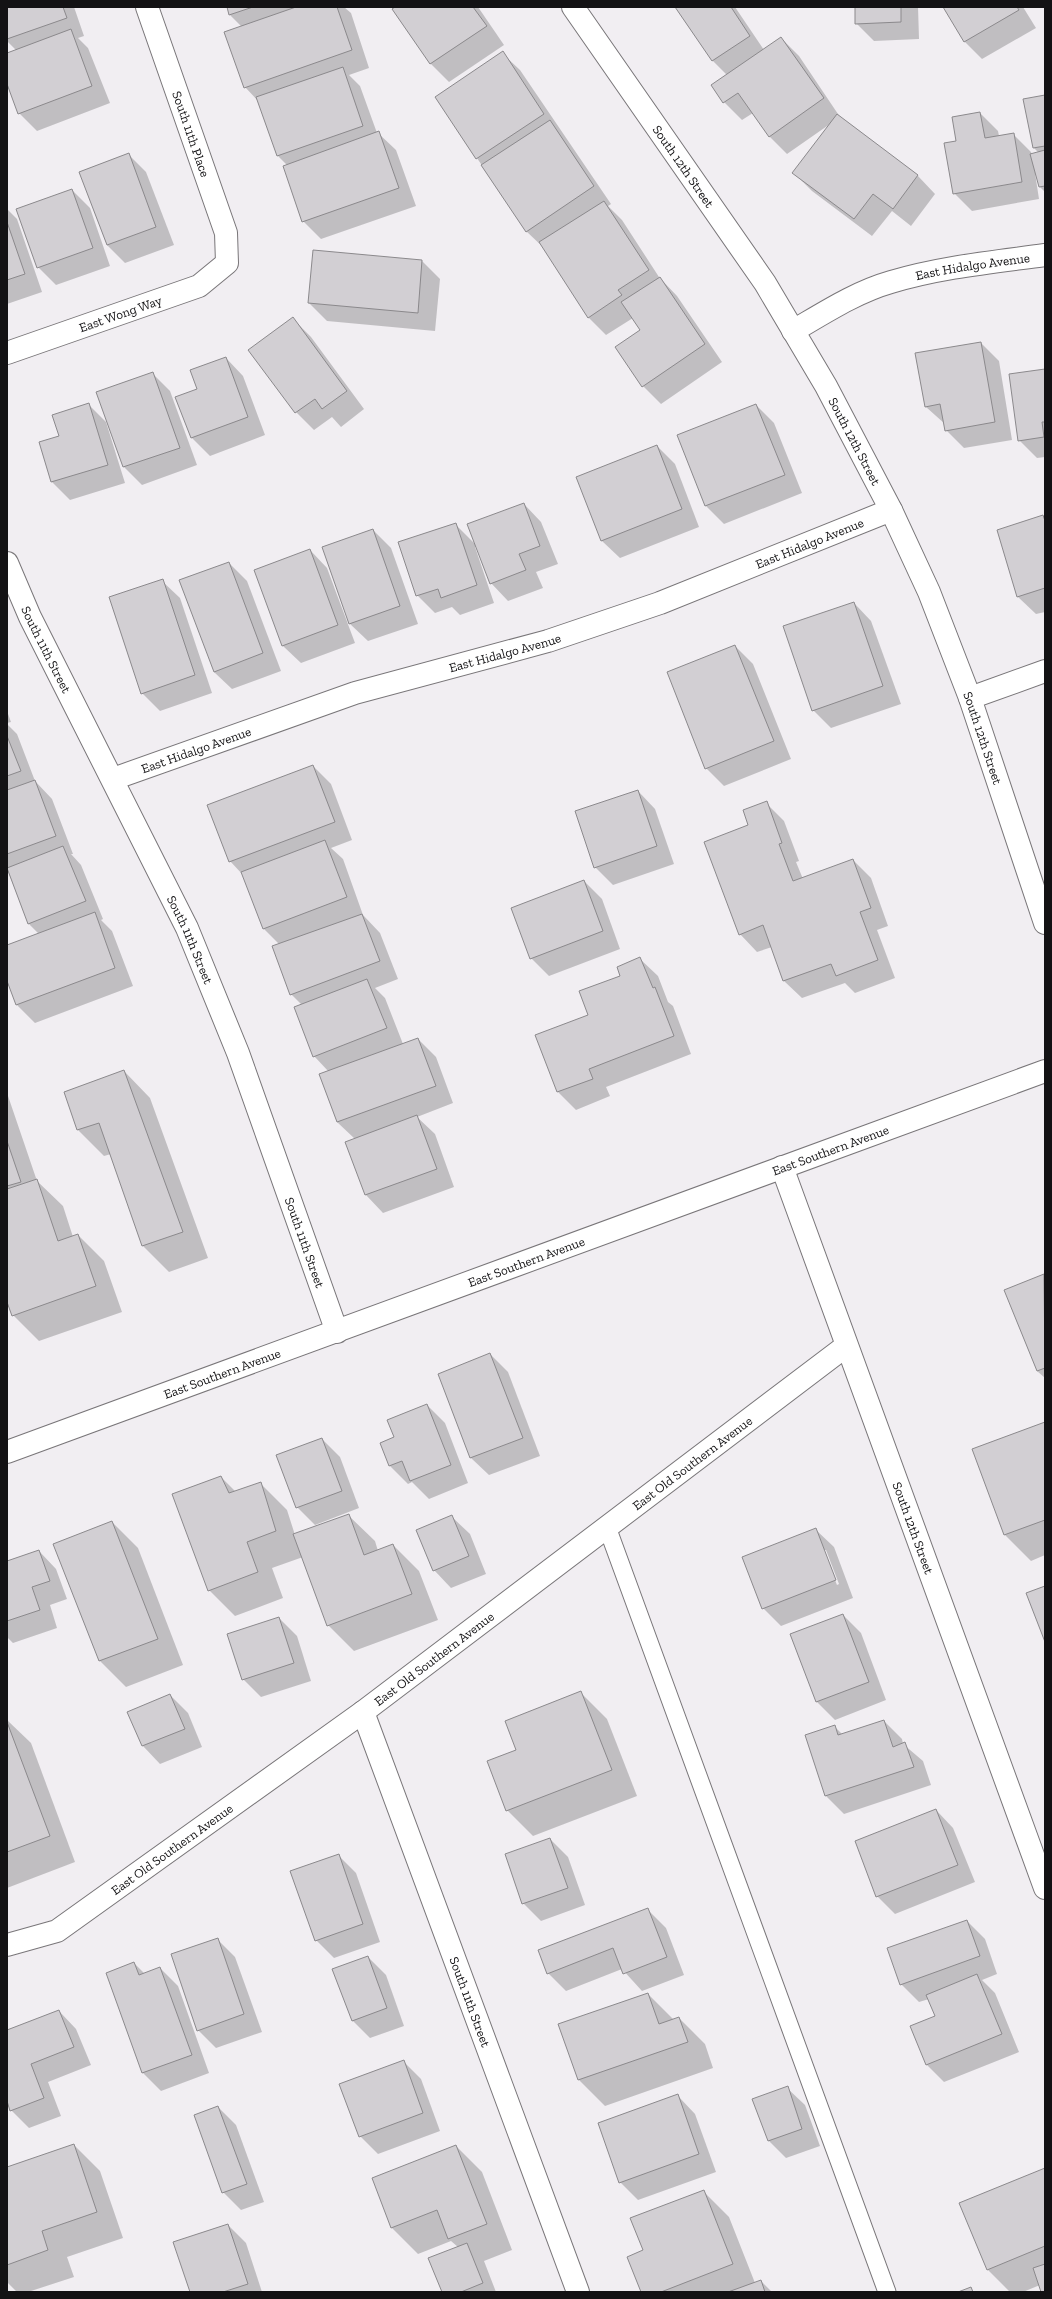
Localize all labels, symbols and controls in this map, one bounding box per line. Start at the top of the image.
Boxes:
street label: South 11th Place [169,89,213,179]
street label: South 12th Street [650,122,718,210]
street label: East Hidalgo Avenue [914,250,1031,283]
street label: East Wong Way [77,292,164,335]
street label: South 12th Street [826,395,884,487]
street label: East Hidalgo Avenue [753,514,866,571]
street label: South 11th Street [19,604,75,695]
street label: East Hidalgo Avenue [447,630,563,675]
street label: South 12th Street [961,689,1006,786]
street label: East Hidalgo Avenue [139,723,253,776]
street label: South 11th Street [164,893,216,986]
street label: East Southern Avenue [770,1122,891,1178]
street label: South 11th Street [282,1195,328,1290]
street label: East Southern Avenue [466,1233,587,1290]
street label: East Southern Avenue [162,1345,282,1401]
street label: East Old Southern Avenue [629,1413,755,1513]
street label: South 12th Street [890,1480,937,1576]
street label: East Old Southern Avenue [371,1608,497,1708]
street label: East Old Southern Avenue [108,1800,236,1898]
street label: South 11th Street [447,1955,494,2049]

